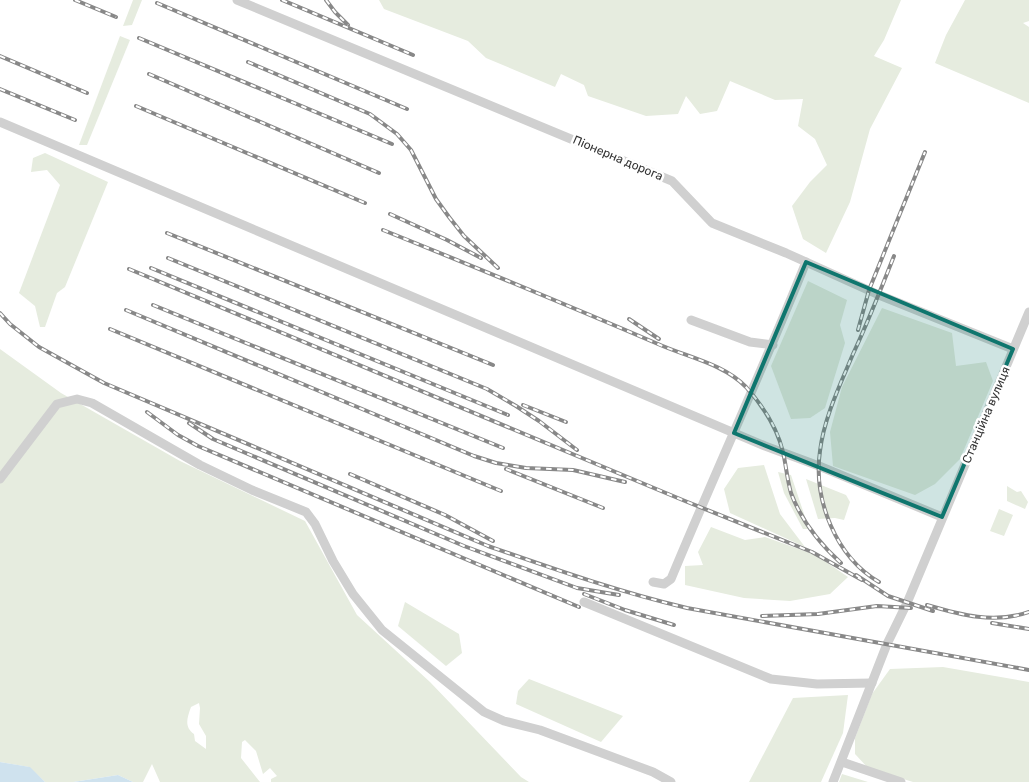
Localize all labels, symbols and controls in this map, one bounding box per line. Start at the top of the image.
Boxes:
street label: Піонерна дорога [571,133,665,183]
street label: Станційна вулиця [959,365,1013,465]

